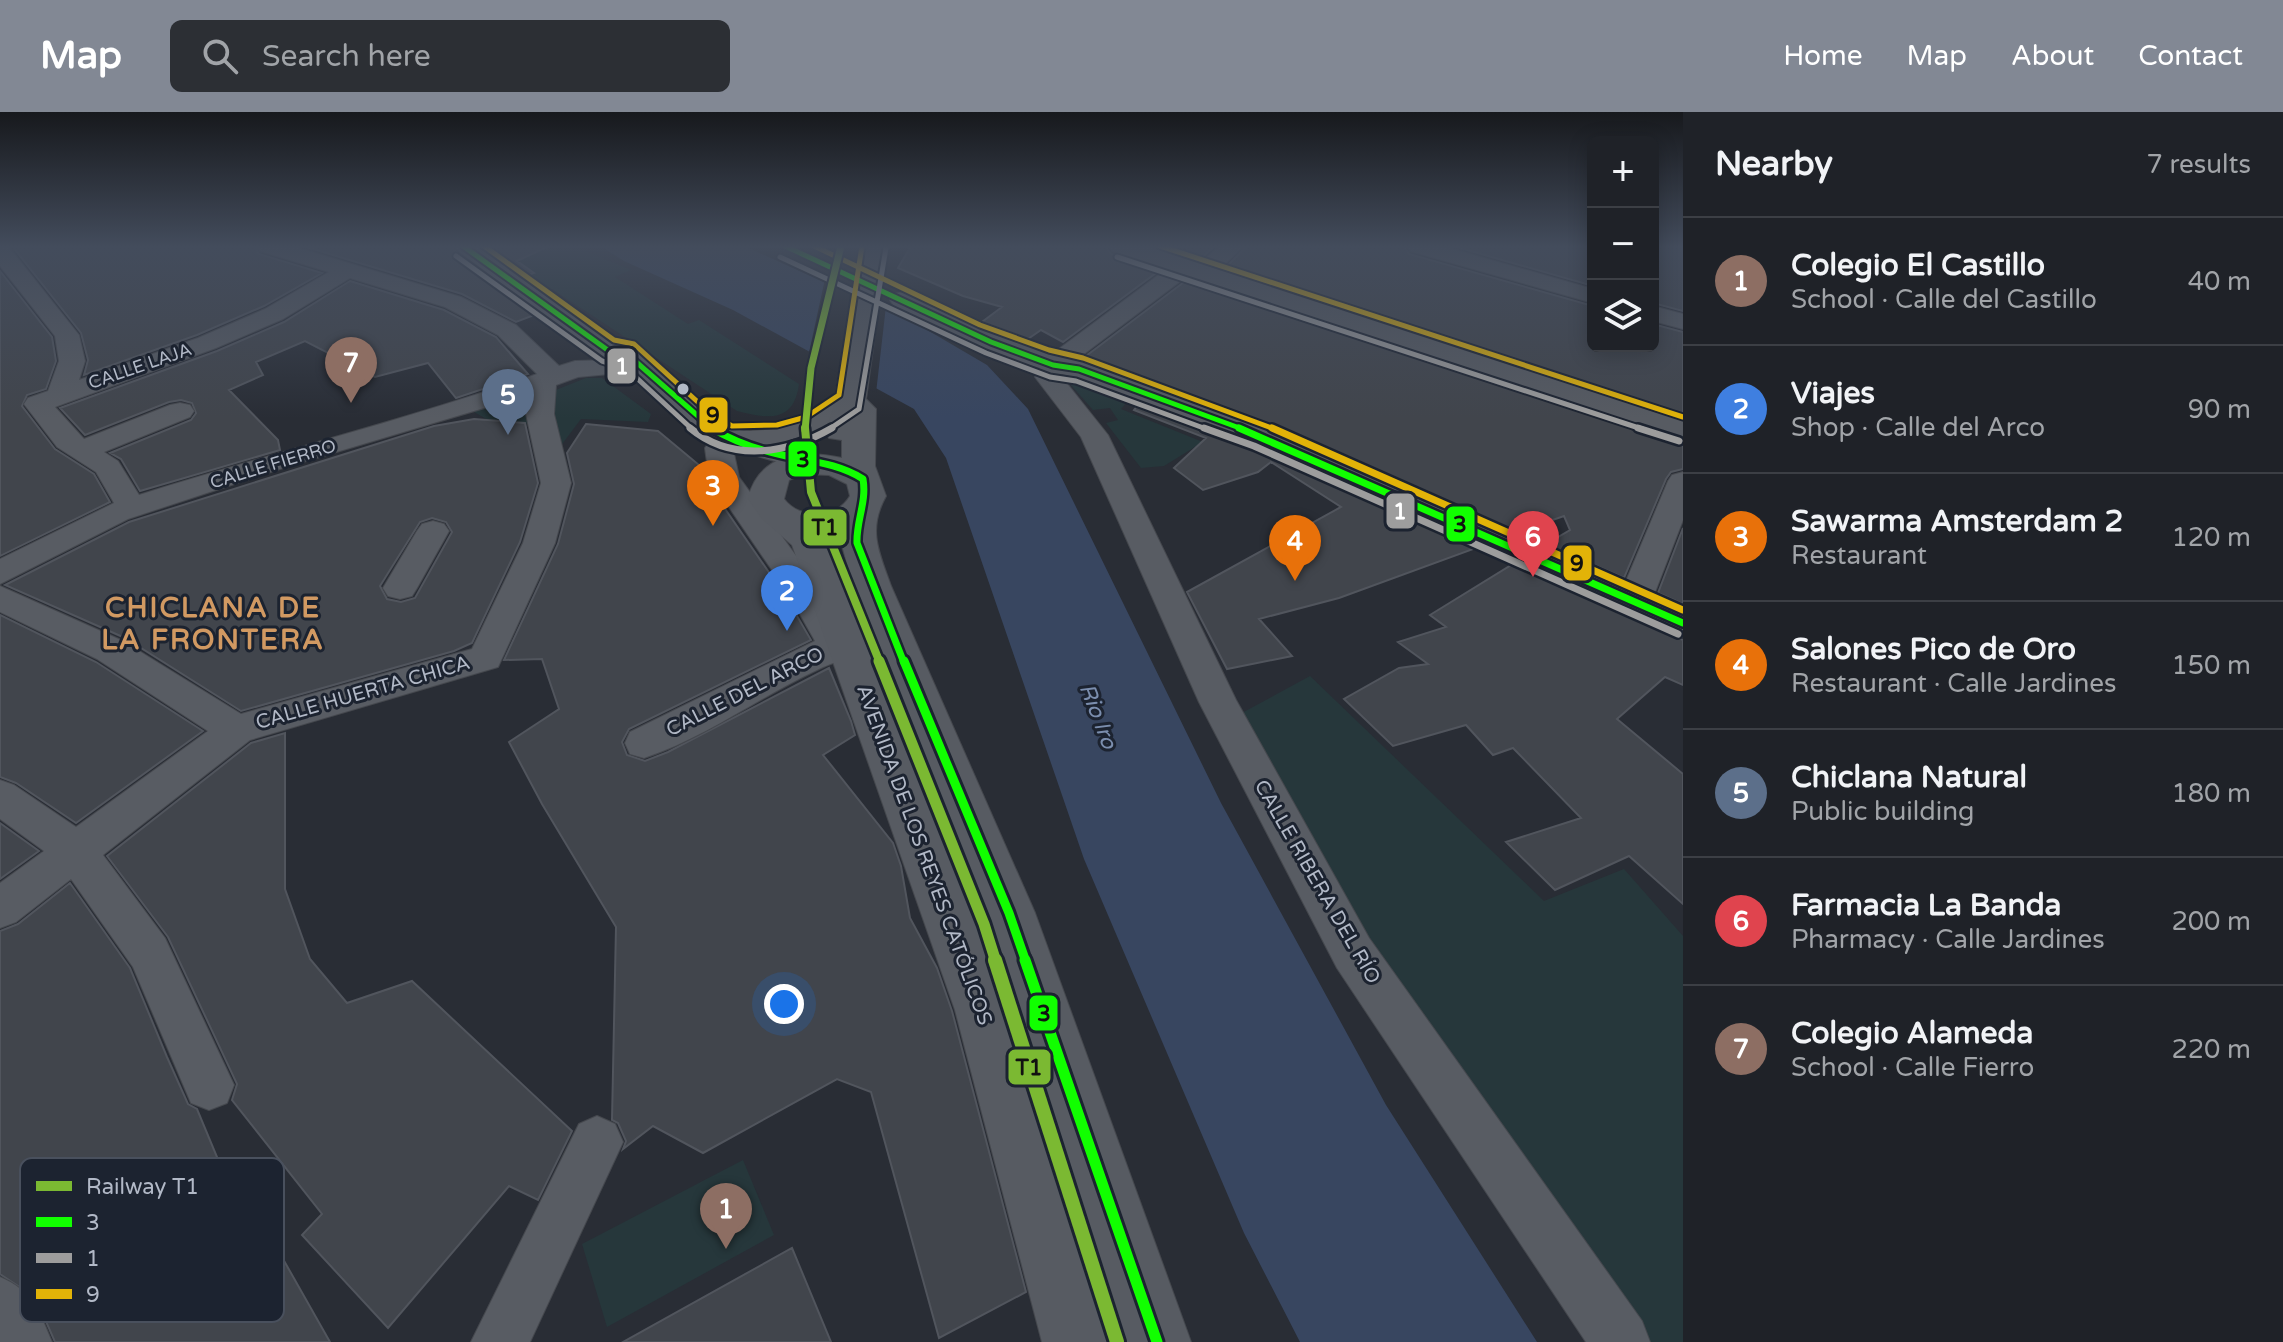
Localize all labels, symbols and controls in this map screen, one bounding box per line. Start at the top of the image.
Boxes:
search box [170,20,730,92]
text: Map [40,33,122,79]
icon: search [198,34,242,78]
text: Search here [262,38,431,75]
text: Home [1783,39,1863,73]
text: Map [1907,39,1967,73]
text: About [2011,39,2094,73]
text: Contact [2138,39,2243,73]
map controls [1587,136,1659,352]
button: + [1587,136,1659,208]
text: Nearby [1715,144,1833,185]
text: 7 results [2146,149,2251,180]
button: − [1587,208,1659,280]
text: Colegio El Castillo [1791,247,2045,284]
text: 1 [1733,266,1749,297]
text: 40 m [2188,266,2251,297]
button: layers [1587,280,1659,352]
text: School · Calle del Castillo [1791,284,2097,315]
pin: 7 [325,337,377,403]
street label: CALLE LAJA [85,338,195,394]
line badge: 1 [606,347,637,385]
text: 1 [615,354,629,380]
pin: 5 [482,369,534,435]
text: Viajes [1791,375,1875,412]
unlabelled marker [675,381,691,397]
text: 2 [1733,394,1749,425]
text: 90 m [2188,394,2251,425]
line badge: 9 [698,396,729,434]
text: 9 [706,403,720,429]
text: Shop · Calle del Arco [1791,412,2045,443]
street label: CALLE FIERRO [207,434,339,494]
line badge: 3 [787,440,818,478]
text: 3 [796,447,810,473]
pin: 3 [687,460,739,526]
line badge: 1 [1385,492,1416,530]
text: 1 [1393,499,1407,525]
text: Sawarma Amsterdam 2 [1791,503,2123,540]
line badge: 3 [1445,505,1476,543]
line badge: T1 [802,508,848,547]
pin: 6 [1507,511,1559,577]
text: 3 [1453,512,1467,538]
text: T1 [810,515,839,541]
pin: 4 [1269,515,1321,581]
text: 3 [1733,522,1749,553]
text: 120 m [2171,522,2251,553]
text: Restaurant [1791,540,1927,571]
line badge: 9 [1562,544,1593,582]
text: 9 [1570,551,1584,577]
pin: 2 [761,565,813,631]
district label: CHICLANA DE LA FRONTERA [101,591,325,657]
text: Salones Pico de Oro [1791,631,2076,668]
street label: CALLE DEL ARCO [662,642,828,742]
text: 4 [1733,650,1749,681]
text: 150 m [2171,650,2251,681]
street label: CALLE HUERTA CHICA [253,651,473,735]
text: Restaurant · Calle Jardines [1791,668,2117,699]
water label: Rio Iro [1074,680,1123,754]
street label: AVENIDA DE LOS REYES CATÓLICOS [851,681,998,1028]
text: Chiclana Natural [1791,759,2027,796]
street label: CALLE RIBERA DEL RÍO [1249,775,1386,988]
text: 5 [1733,778,1749,809]
text: 180 m [2171,778,2251,809]
text: Public building [1791,796,1974,827]
text: Farmacia La Banda [1791,887,2061,924]
text: 6 [1733,906,1749,937]
text: 200 m [2171,906,2251,937]
text: Pharmacy · Calle Jardines [1791,924,2105,955]
your location [764,984,804,1024]
line badge: 3 [1028,994,1059,1032]
text: 3 [1037,1001,1051,1027]
text: Colegio Alameda [1791,1015,2033,1052]
text: 7 [1733,1034,1749,1065]
text: 220 m [2171,1034,2251,1065]
line badge: T1 [1007,1048,1052,1086]
text: School · Calle Fierro [1791,1052,2034,1083]
text: T1 [1014,1055,1043,1081]
legend [20,1158,284,1322]
text: Railway T1 [86,1174,199,1200]
pin: 1 [700,1183,752,1249]
text: 3 [86,1210,100,1236]
text: 1 [86,1246,100,1272]
text: 9 [86,1282,100,1308]

